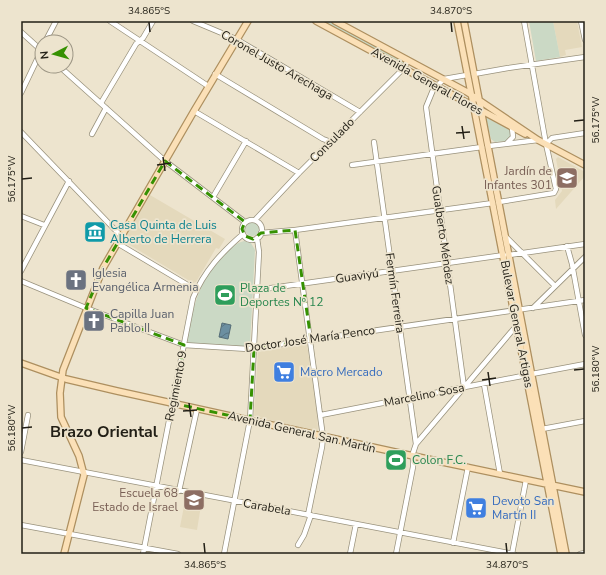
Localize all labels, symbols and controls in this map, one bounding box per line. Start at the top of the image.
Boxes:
text: 34.865°S [128,4,170,18]
text: 34.870°S [430,4,472,18]
street label: Coronel Justo Arechaga [218,26,336,104]
north arrow [34,34,74,74]
street label: Avenida General Flores [368,44,486,119]
text: N [37,50,52,60]
text: 56.175°W [589,96,603,144]
street label: Consulado [306,114,358,166]
text: 56.175°W [5,155,19,203]
place label: Jardín de Infantes 301 [484,163,552,193]
school or university icon: Jardín de Infantes 301 [554,165,580,191]
street label: Gualberto Méndez [428,185,458,286]
place label: Casa Quinta de Luis Alberto de Herrera [110,217,217,247]
museum icon: Casa Quinta de Luis Alberto de Herrera [82,219,108,245]
street label: Fermín Ferreira [381,252,409,334]
street label: Bulevar General Artigas [497,259,537,389]
place label: Iglesia Evangélica Armenia [92,265,199,295]
street label: Guaviyú [334,265,380,287]
church icon: Iglesia Evangélica Armenia [63,267,89,293]
place label: Plaza de Deportes Nº 12 [240,280,323,310]
sports icon: Plaza de Deportes Nº 12 [212,282,238,308]
place label: Capilla Juan Pablo II [110,306,174,336]
church icon: Capilla Juan Pablo II [81,308,107,334]
street label: Doctor José María Penco [244,322,376,356]
text: 56.180°W [589,345,603,393]
street label: Regimiento 9 [161,349,191,423]
supermarket icon: Macro Mercado [271,359,297,385]
place label: Macro Mercado [300,364,383,380]
street label: Marcelino Sosa [382,379,466,411]
text: 56.180°W [5,404,19,452]
street label: Avenida General San Martín [227,407,377,457]
district label: Brazo Oriental [50,421,158,443]
sports icon: Colon F.C. [383,447,409,473]
place label: Colon F.C. [412,452,466,468]
place label: Escuela 68 Estado de Israel [92,485,178,515]
school or university icon: Escuela 68 Estado de Israel [181,487,207,513]
place label: Devoto San Martín II [492,493,554,523]
street label: Carabela [242,495,292,519]
supermarket icon: Devoto San Martín II [463,495,489,521]
text: 34.865°S [184,558,226,572]
text: 34.870°S [486,558,528,572]

